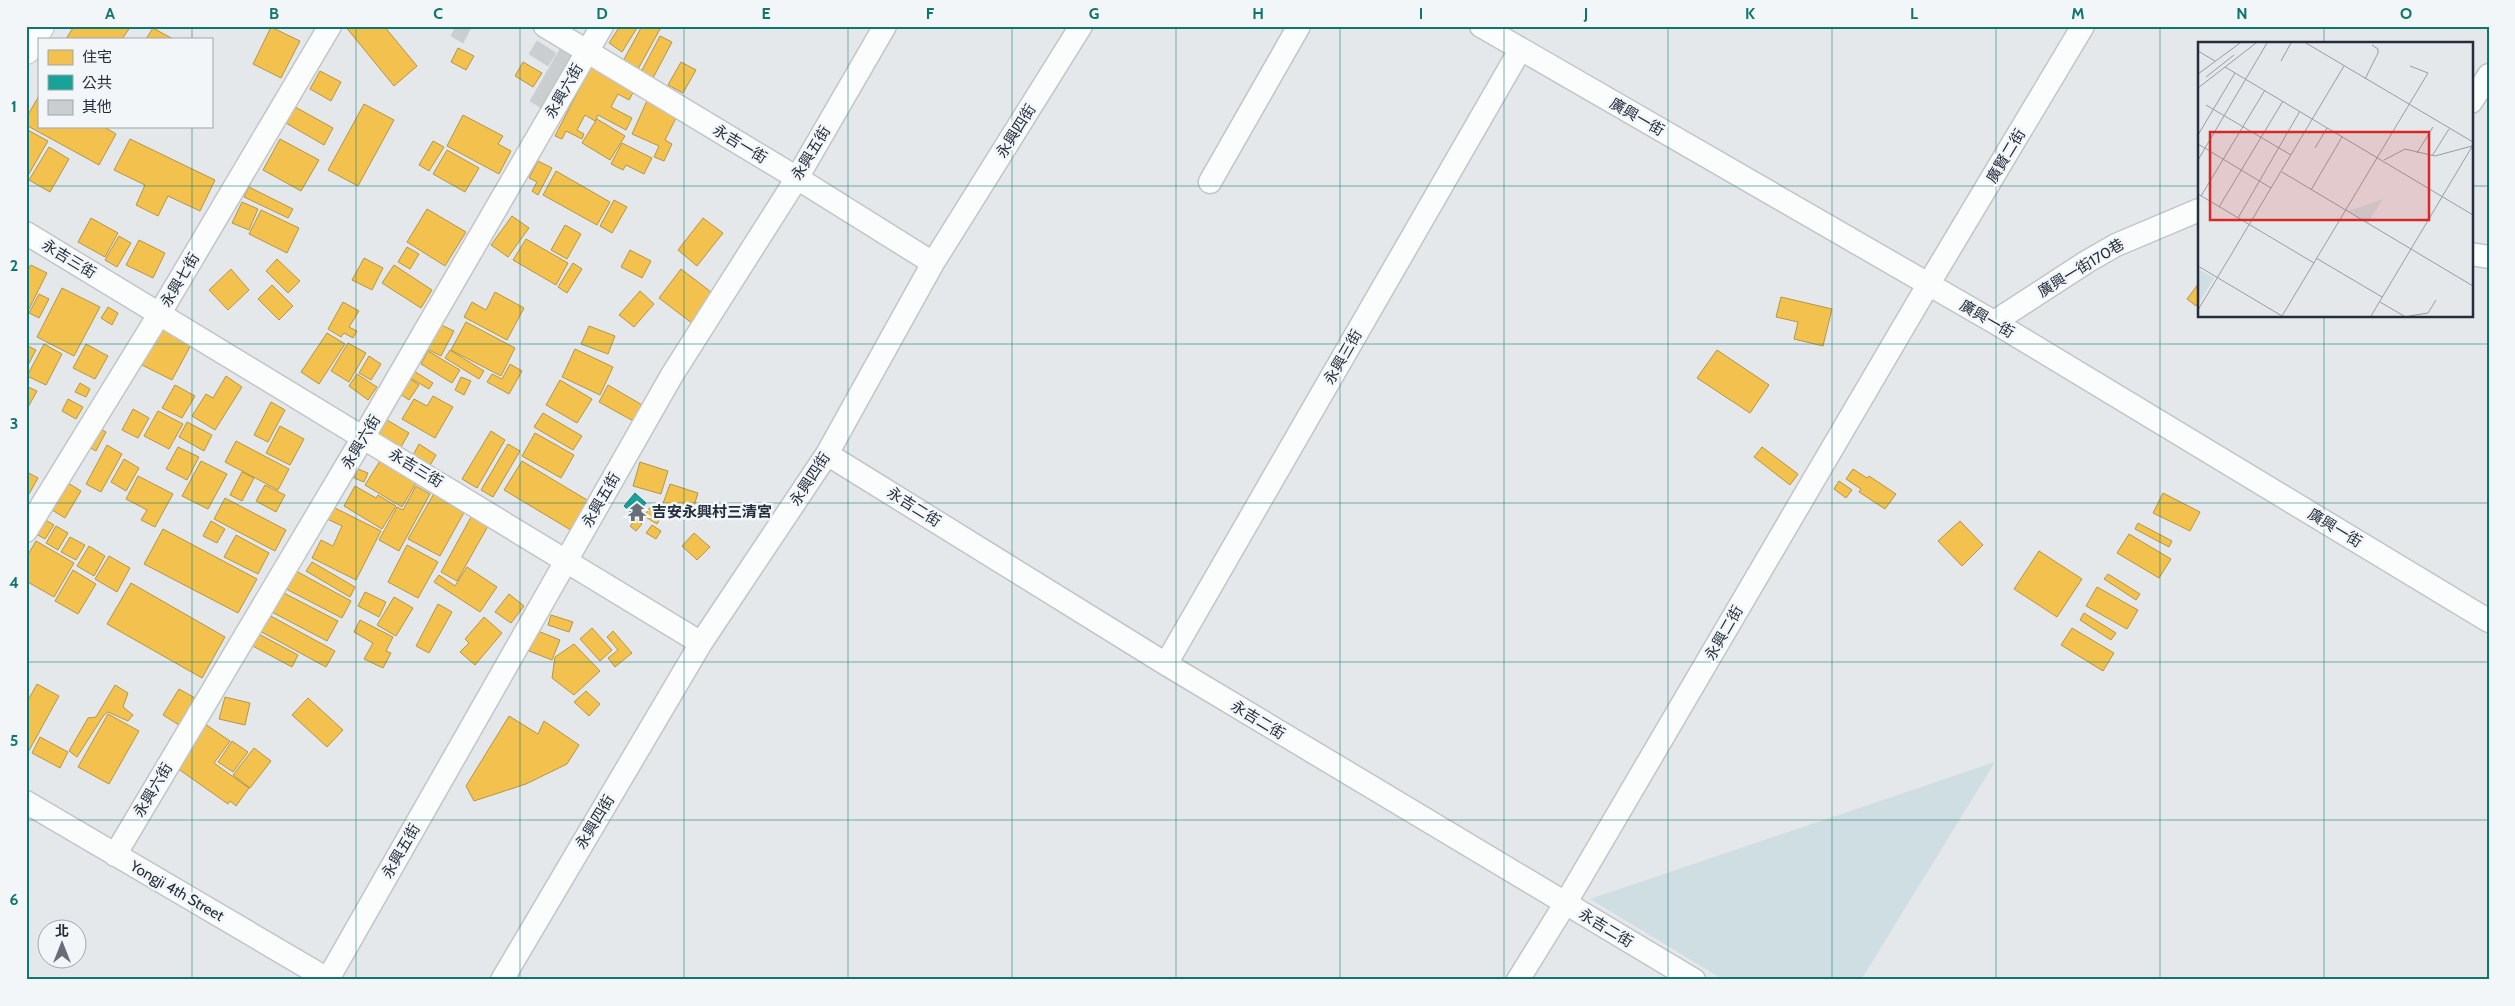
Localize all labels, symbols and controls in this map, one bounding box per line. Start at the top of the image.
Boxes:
text: A [105,4,115,23]
text: B [269,4,279,23]
text: C [433,4,443,23]
text: D [596,4,608,23]
text: E [761,4,771,23]
text: F [926,4,935,23]
text: G [1089,4,1099,23]
text: H [1252,4,1264,23]
text: I [1419,4,1423,23]
text: J [1583,4,1588,23]
text: K [1745,4,1755,23]
text: L [1910,4,1918,23]
text: M [2071,4,2085,23]
text: N [2236,4,2248,23]
text: O [2400,4,2412,23]
legend [38,38,212,128]
inset map [2198,42,2472,318]
text: 住宅 [82,48,112,66]
street label: 永興六街 [541,61,587,121]
text: 公共 [82,74,112,92]
street label: 廣興一街 [1607,94,1667,140]
text: 1 [11,97,17,116]
text: 其他 [82,98,112,116]
street label: 永興四街 [992,101,1040,161]
street label: 永吉一街 [710,121,770,167]
street label: 永興五街 [788,123,834,183]
street label: 廣賢二街 [1983,126,2029,186]
street label: 廣興一街170巷 [2034,235,2128,301]
street label: 永吉三街 [39,236,99,282]
street label: 永興七街 [157,250,203,310]
text: 2 [10,256,18,275]
street label: 廣興一街 [1957,296,2017,342]
street label: 永興三街 [1320,327,1366,387]
street label: 永興六街 [338,412,384,472]
text: 3 [10,414,18,433]
street label: 永吉三街 [386,445,446,491]
street label: 永興四街 [786,449,834,509]
street label: 永興五街 [578,470,624,530]
street label: 永吉二街 [884,483,944,531]
temple icon: 吉安永興村三清宮 [626,501,648,523]
place label: 吉安永興村三清宮 [652,503,772,521]
street label: 廣興一街 [2305,505,2365,551]
text: 4 [9,573,19,592]
street label: 永興二街 [1701,603,1747,663]
street label: 永吉二街 [1228,697,1288,743]
text: 5 [10,731,18,750]
street label: 永興六街 [130,760,176,820]
street label: 永興四街 [572,792,618,852]
street label: 永興五街 [378,821,424,881]
street label: Yongji 4th Street [126,856,227,925]
text: 6 [10,890,19,909]
street label: 永吉二街 [1576,905,1636,951]
north arrow [38,918,88,968]
text: 北 [55,922,69,940]

